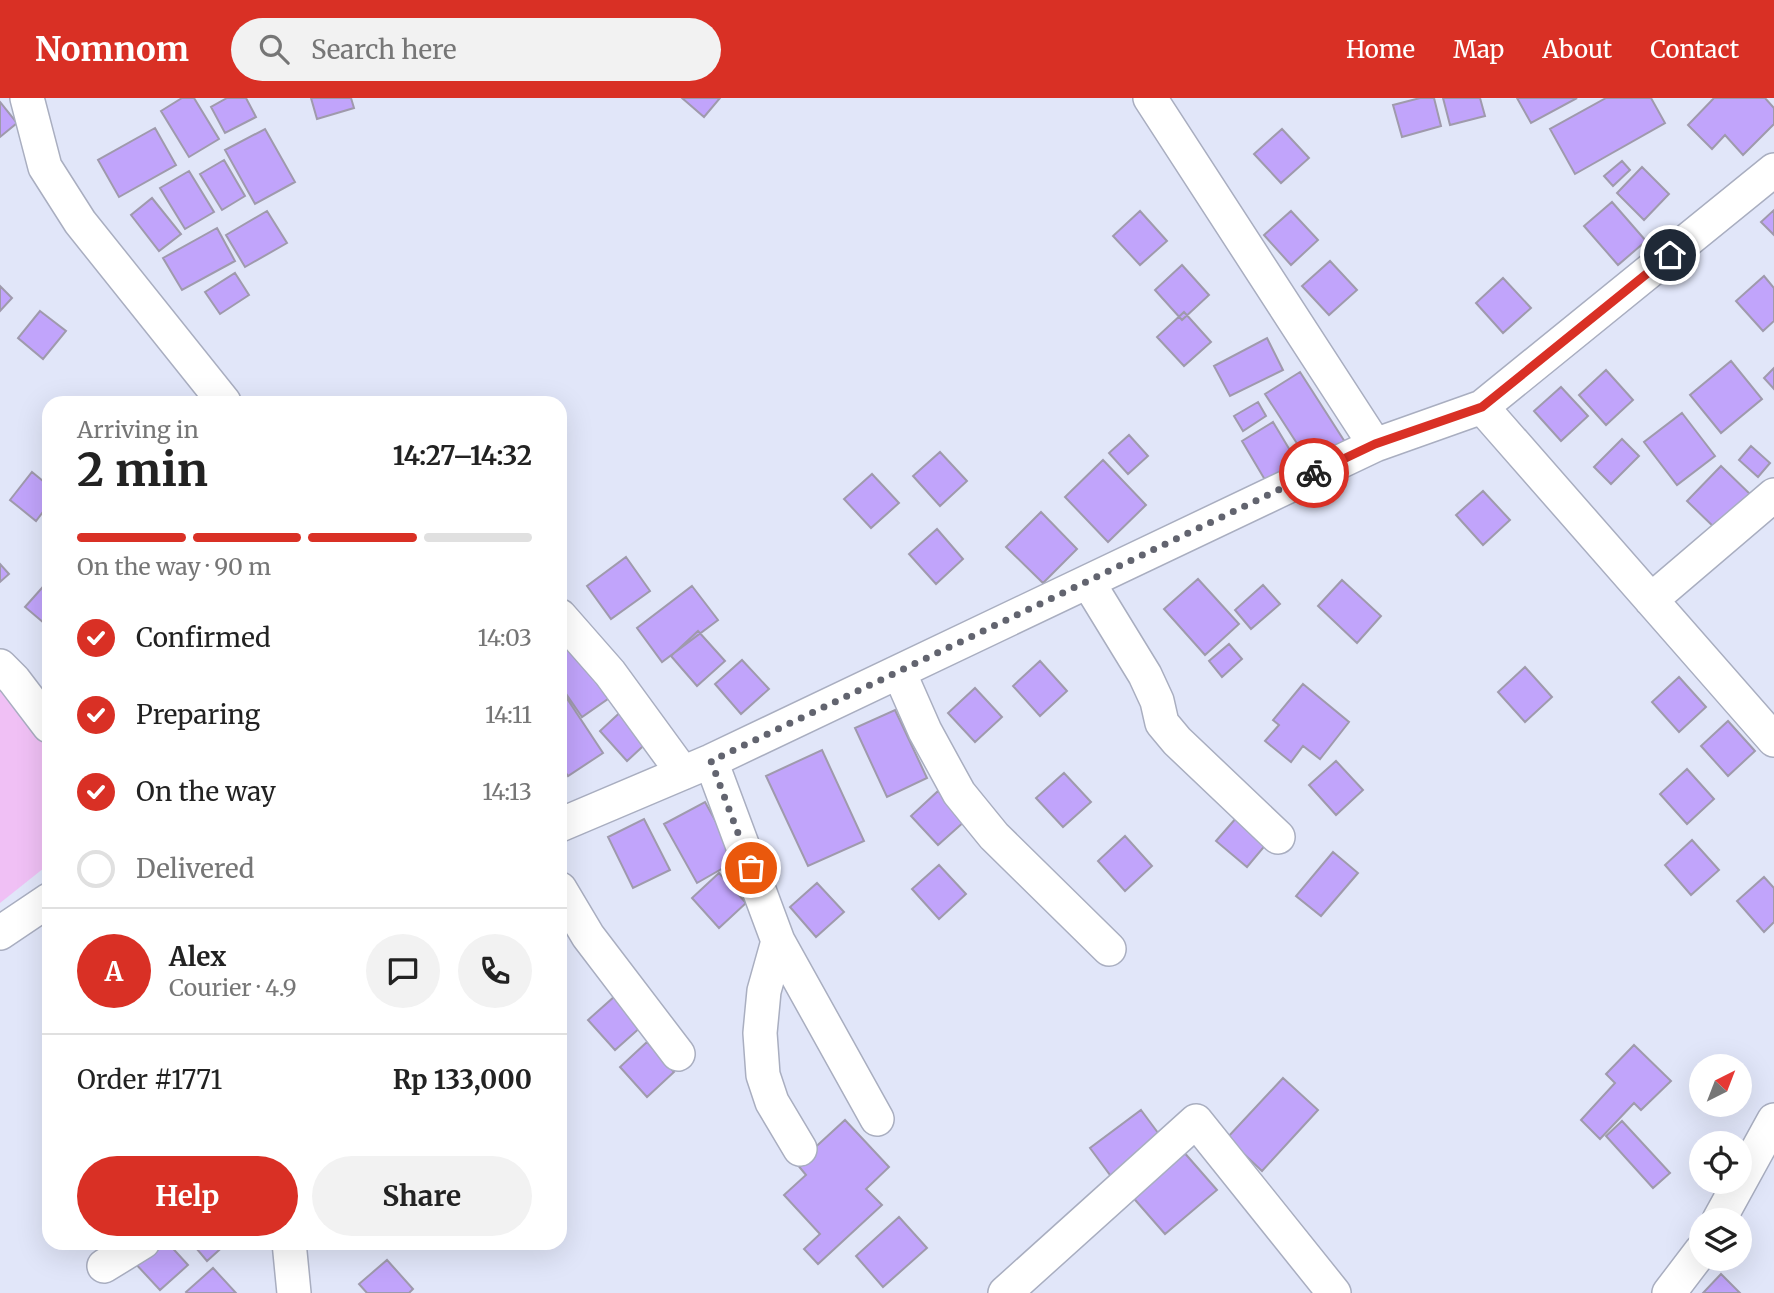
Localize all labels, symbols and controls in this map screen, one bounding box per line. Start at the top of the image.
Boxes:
search box [231,18,721,81]
text: Nomnom [35,29,189,70]
icon: search [255,30,293,68]
text: Search here [311,33,457,66]
text: Home [1346,34,1415,65]
text: Map [1453,34,1504,65]
text: About [1542,34,1612,65]
text: Contact [1650,34,1739,65]
pin [1640,225,1700,285]
icon: home [1651,236,1689,274]
text: Arriving in [77,415,199,444]
courier [1279,438,1349,508]
text: 14:27–14:32 [393,439,532,472]
text: 2 min [77,441,208,499]
icon: bike [1295,454,1333,492]
text: On the way · 90 m [77,552,271,581]
icon: check [77,619,115,657]
text: Confirmed [136,621,271,654]
text: 14:03 [478,623,532,652]
icon: check [77,696,115,734]
text: Preparing [136,698,260,731]
text: 14:11 [485,700,532,729]
icon: check [77,773,115,811]
text: On the way [136,775,276,808]
text: 14:13 [482,777,532,806]
pin [721,838,781,898]
icon: bag [732,849,770,887]
text: Delivered [136,852,255,885]
button: chat [366,934,440,1008]
button: phone [458,934,532,1008]
text: Alex [169,940,226,973]
text: A [105,955,123,988]
text: Courier · 4.9 [169,973,297,1002]
north arrow [1689,1054,1752,1116]
map controls [1689,1054,1752,1271]
text: Order #1771 [77,1063,222,1096]
text: Rp 133,000 [393,1063,532,1096]
button: locate [1689,1131,1752,1194]
button: Help [77,1156,298,1236]
button: Share [312,1156,532,1236]
button: layers [1689,1208,1752,1271]

